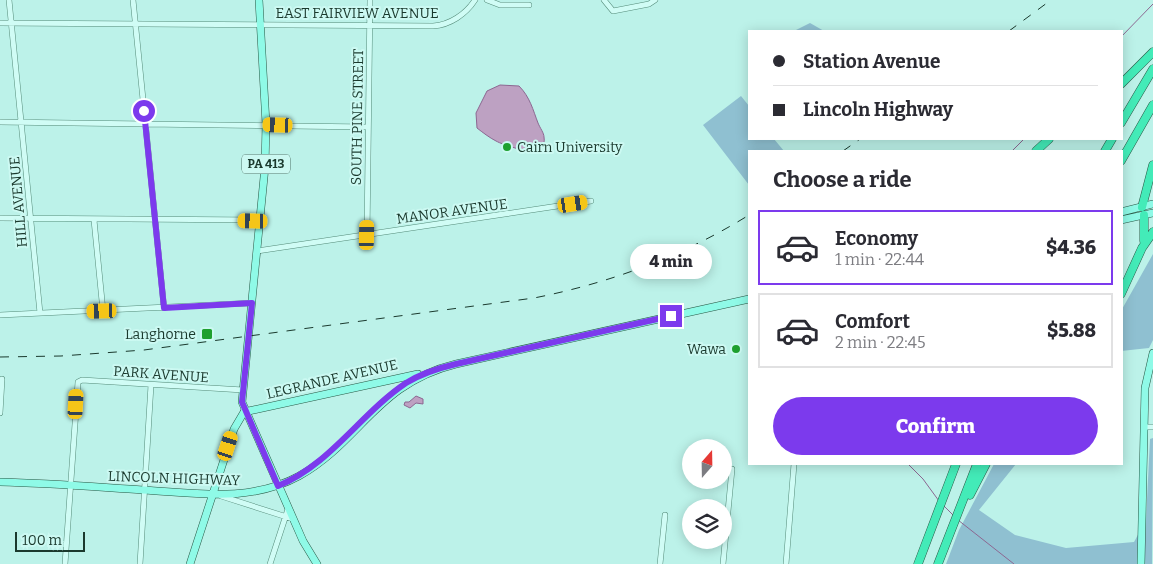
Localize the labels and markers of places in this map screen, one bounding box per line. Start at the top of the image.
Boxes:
place label: Cairn University [517,139,623,156]
marker: Cairn University [501,141,513,153]
place label: Langhorne [125,326,196,343]
marker: Langhorne [200,327,214,341]
place label: Wawa [687,341,726,358]
marker: Wawa [730,343,742,355]

